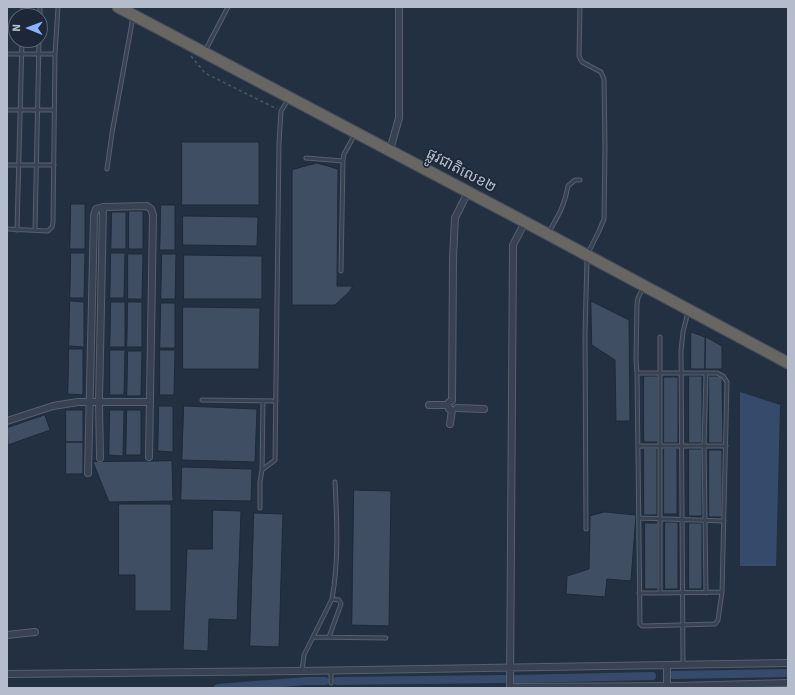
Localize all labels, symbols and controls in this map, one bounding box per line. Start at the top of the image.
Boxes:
north arrow [8,8,48,48]
text: N [10,24,23,32]
street label: ផ្លូវជាតិលេខ២ [423,145,499,197]

